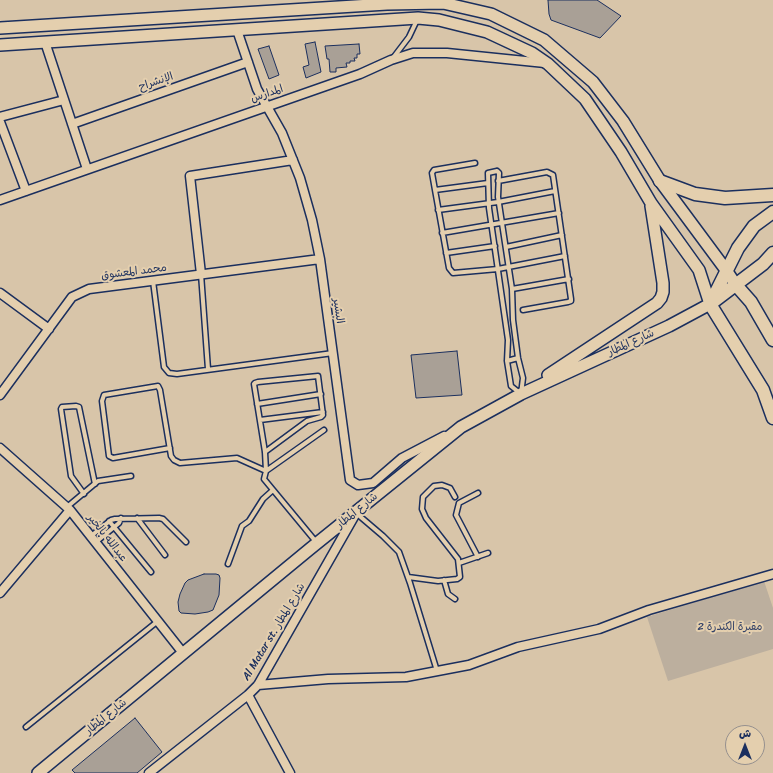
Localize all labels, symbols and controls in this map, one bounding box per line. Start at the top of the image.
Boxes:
street label: الإنشراح [137,70,175,94]
street label: المدارس [249,82,285,106]
street label: محمد المعشوق [100,261,168,283]
street label: البشير [330,297,346,325]
street label: شارع المطار [606,327,656,359]
street label: شارع المطار [334,490,380,532]
street label: عبدالله بالخير [84,512,130,564]
street label: Al Matar st. شارع المطار [240,581,308,683]
park label: مقبرة الكندرة 2 [698,620,762,634]
street label: شارع المطار [83,696,129,738]
text: ش [739,724,751,743]
north arrow [725,725,765,765]

